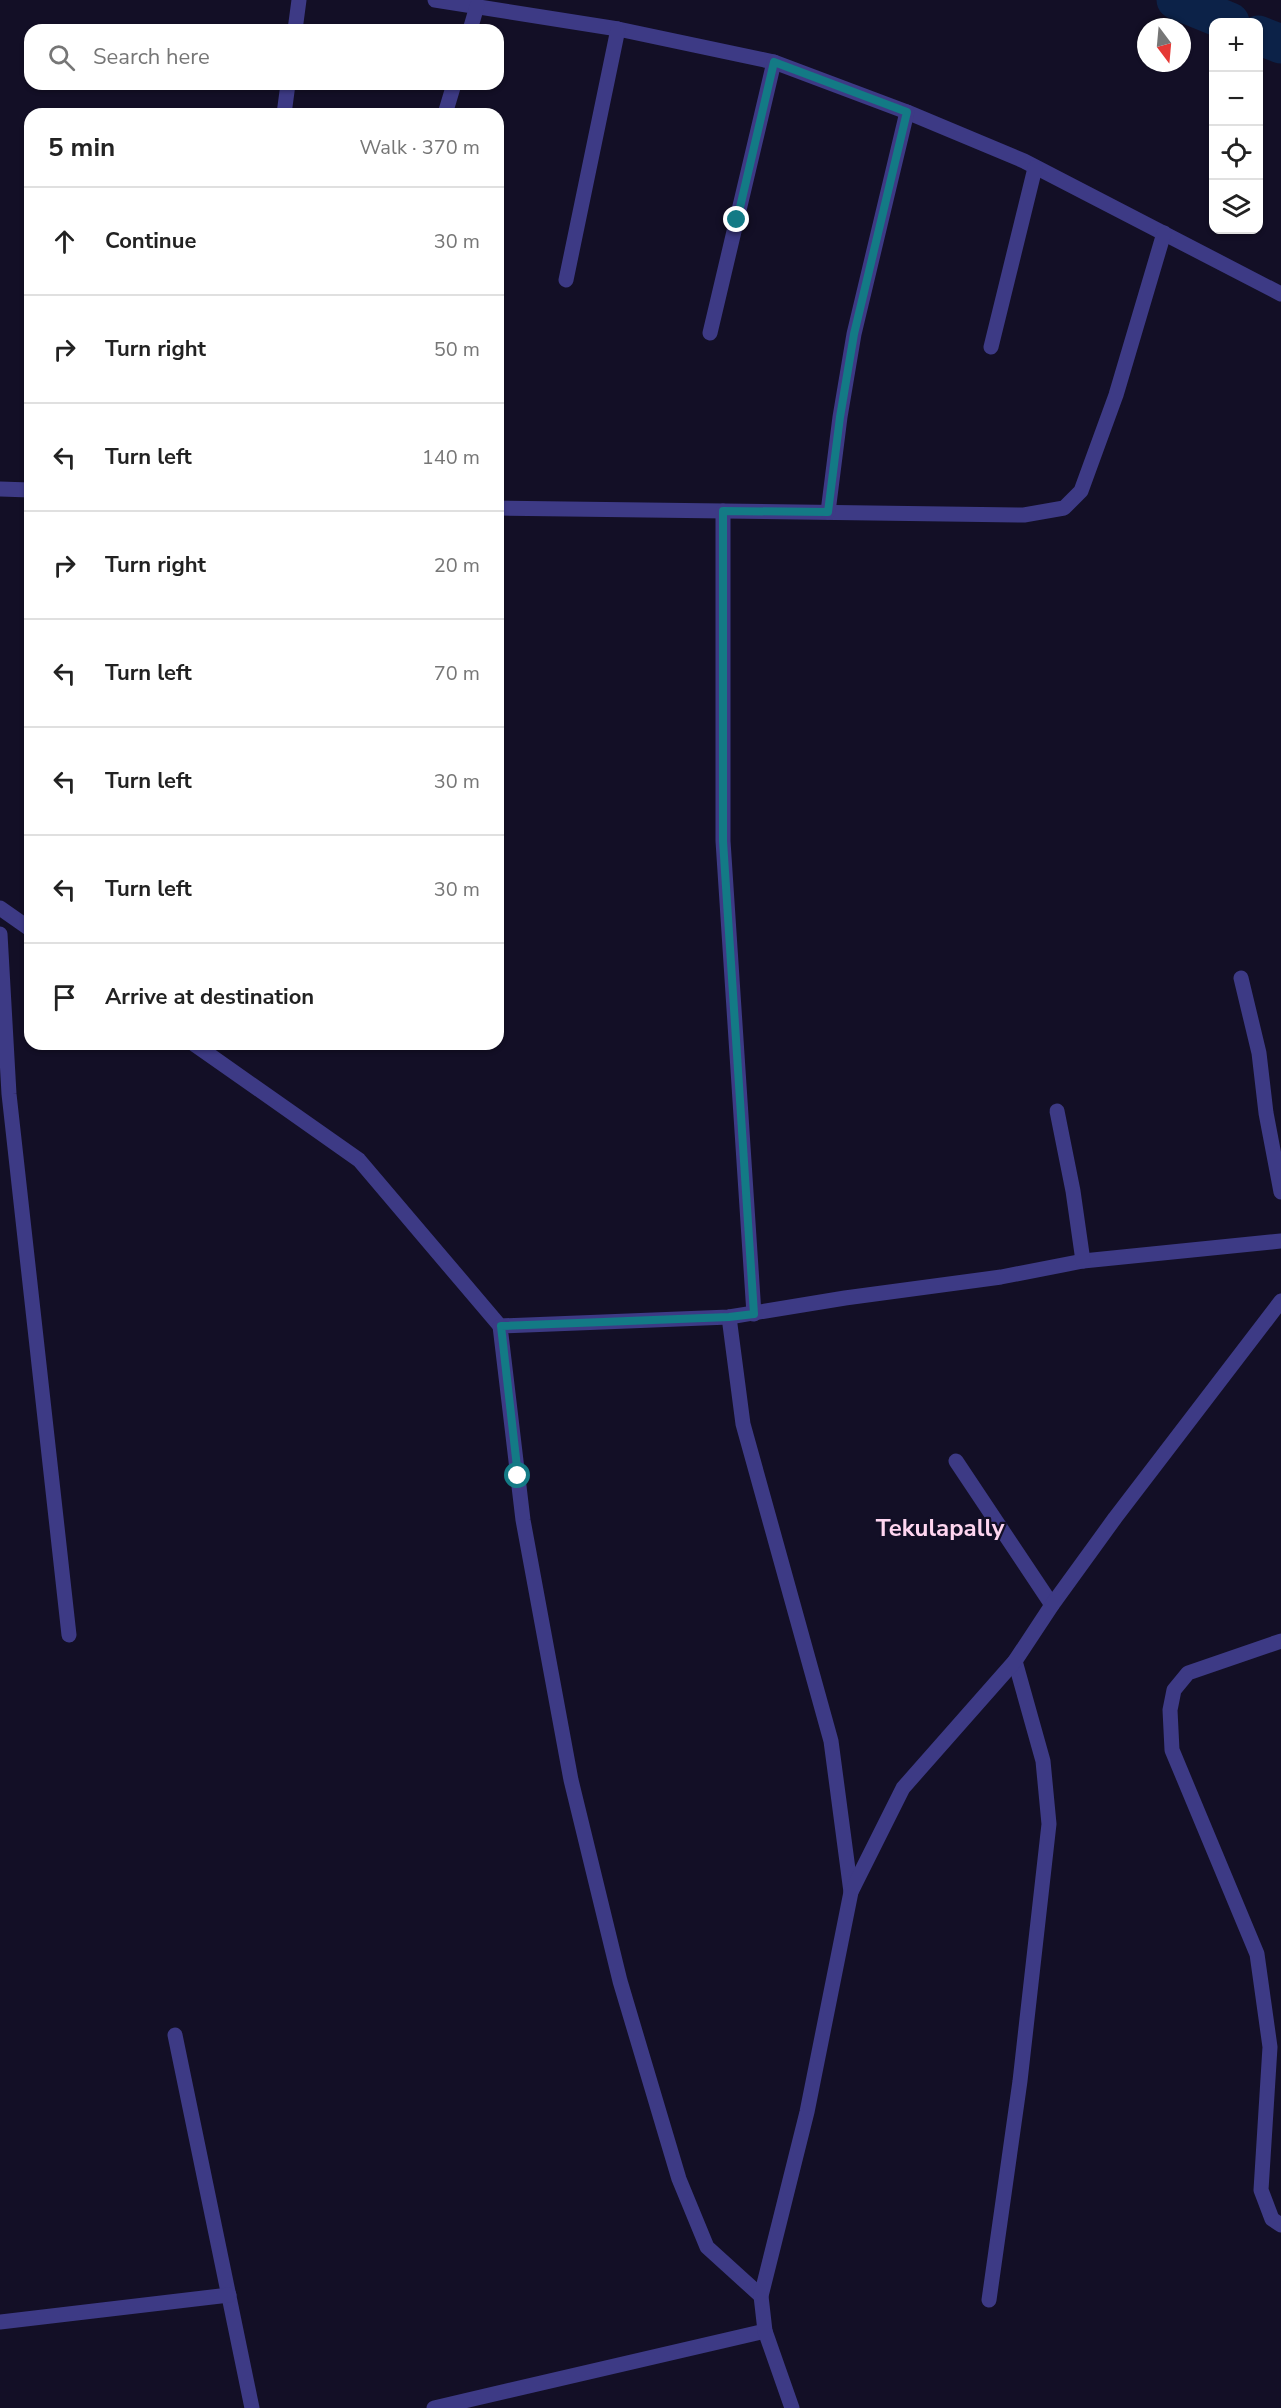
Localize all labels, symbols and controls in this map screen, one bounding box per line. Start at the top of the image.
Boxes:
north arrow [1137,18,1191,72]
map controls [1209,18,1263,234]
button: + [1209,18,1263,72]
search box [24,24,504,90]
icon: search [45,41,78,74]
text: Search here [93,42,210,72]
button: − [1209,72,1263,126]
button: locate [1209,126,1263,180]
text: 5 min [48,130,115,165]
text: Walk · 370 m [360,134,480,161]
button: layers [1209,180,1263,234]
route end [723,206,749,232]
icon: ahead [48,225,81,258]
text: Continue [105,226,196,256]
text: 30 m [434,228,480,255]
icon: right [48,333,81,366]
text: Turn right [105,334,206,364]
text: 50 m [434,336,480,363]
icon: left [48,441,81,474]
text: Turn left [105,442,192,472]
text: 140 m [422,444,480,471]
icon: right [48,549,81,582]
text: Turn right [105,550,206,580]
text: 20 m [434,552,480,579]
icon: left [48,657,81,690]
text: Turn left [105,658,192,688]
text: 70 m [434,660,480,687]
icon: left [48,765,81,798]
text: Turn left [105,766,192,796]
text: 30 m [434,768,480,795]
icon: left [48,873,81,906]
text: Turn left [105,874,192,904]
text: 30 m [434,876,480,903]
icon: arrive [48,981,81,1014]
text: Arrive at destination [105,982,314,1012]
route start [504,1462,530,1488]
district label: Tekulapally [876,1512,1005,1544]

